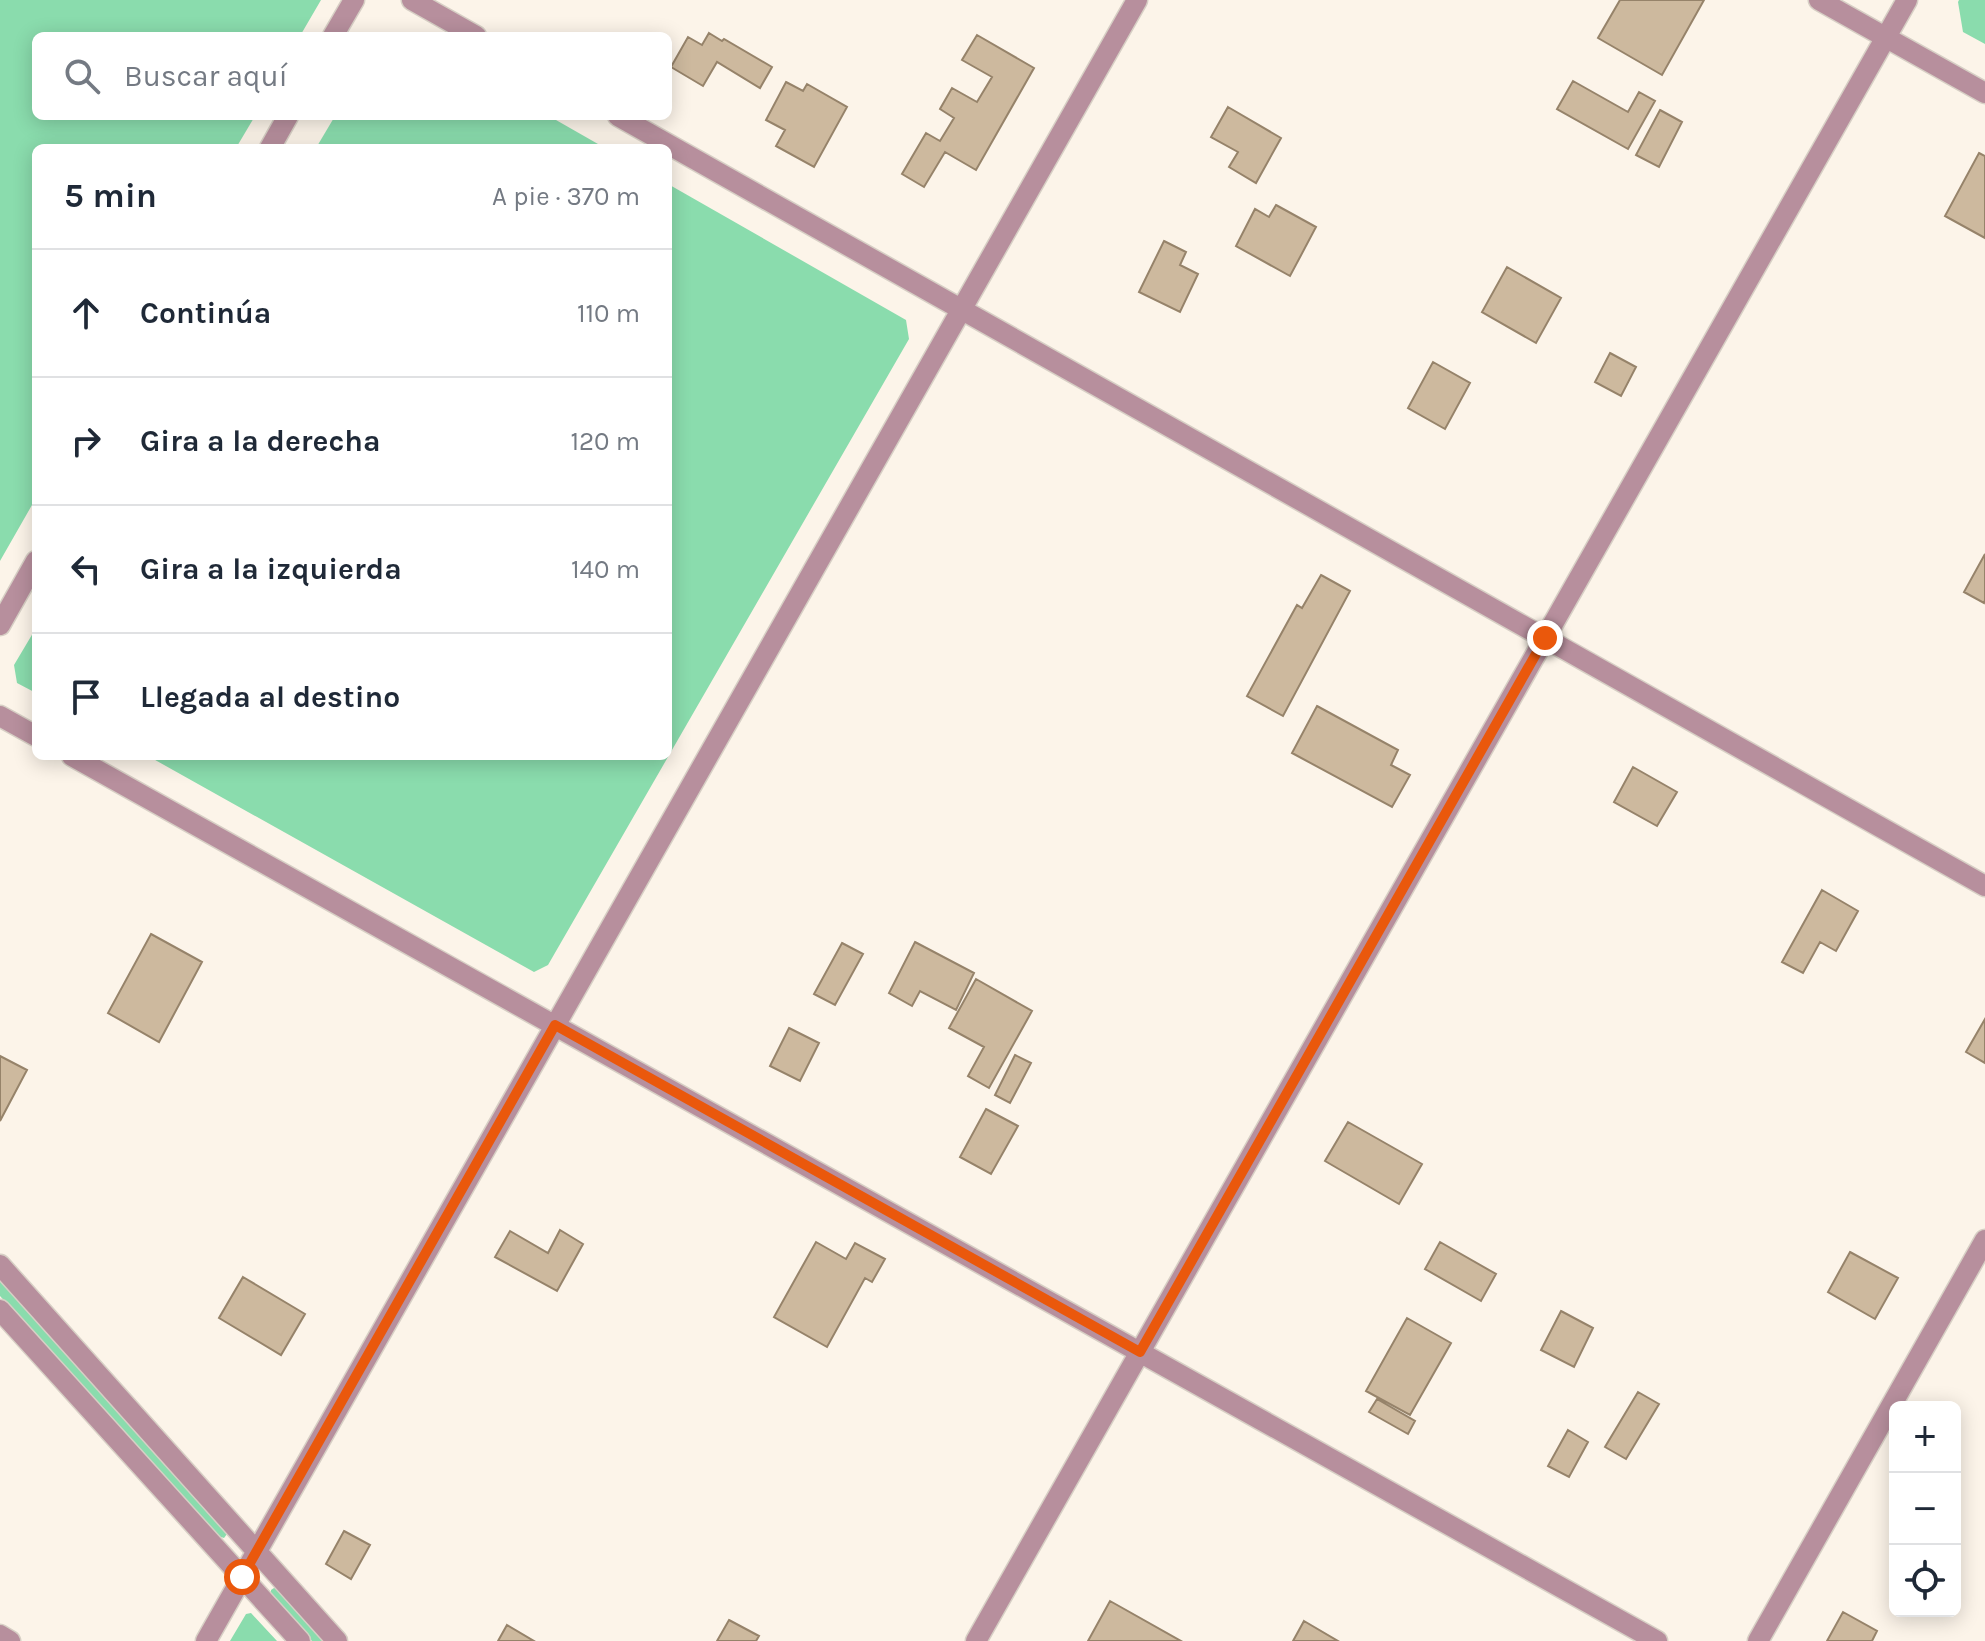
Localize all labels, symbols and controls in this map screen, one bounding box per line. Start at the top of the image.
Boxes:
search box [32,32,672,120]
icon: search [60,54,104,98]
text: Buscar aquí [124,58,288,94]
text: 5 min [64,176,157,216]
text: A pie · 370 m [492,181,640,212]
icon: ahead [64,291,108,335]
text: Continúa [140,295,271,331]
text: 110 m [577,298,640,329]
icon: right [64,419,108,463]
text: Gira a la derecha [140,423,381,459]
text: 120 m [570,426,640,457]
icon: left [64,547,108,591]
text: Gira a la izquierda [140,551,402,587]
text: 140 m [571,554,640,585]
route end [1527,620,1563,656]
icon: arrive [64,675,108,719]
text: Llegada al destino [140,679,400,715]
map controls [1889,1401,1961,1617]
button: + [1889,1401,1961,1473]
button: − [1889,1473,1961,1545]
button: locate [1889,1545,1961,1617]
route start [224,1559,260,1595]

